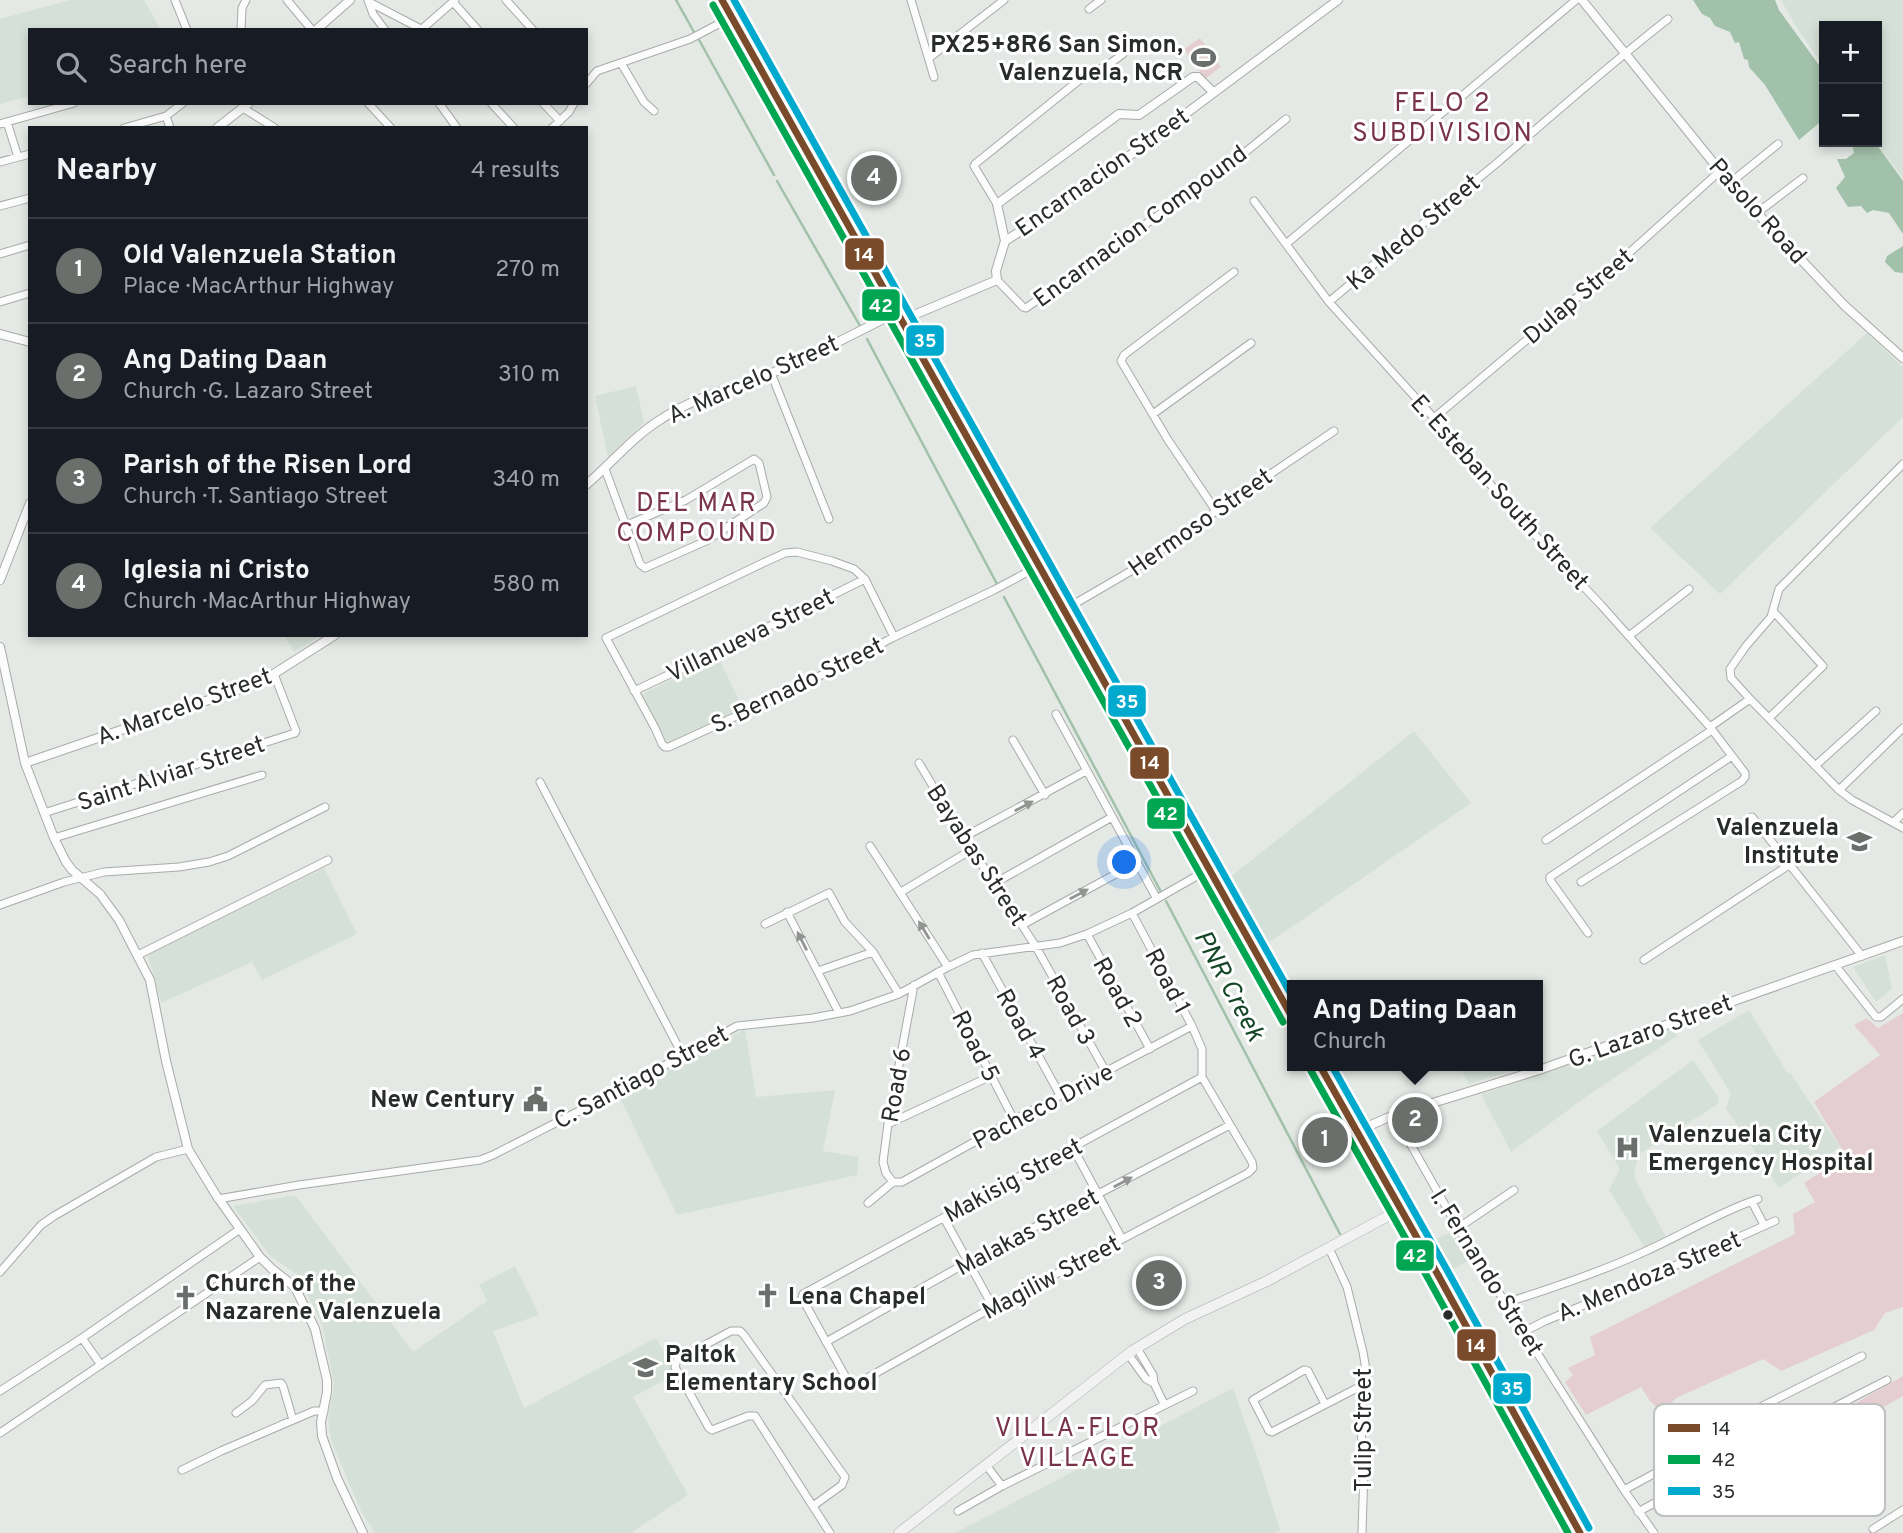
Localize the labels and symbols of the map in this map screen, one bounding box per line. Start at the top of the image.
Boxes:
place label: PX25+8R6 San Simon, Valenzuela, NCR [930,31,1183,89]
sports icon: PX25+8R6 San Simon, Valenzuela, NCR [1189,44,1217,72]
district label: FELO 2 SUBDIVISION [1352,88,1534,151]
street label: Encarnacion Street [1010,102,1196,245]
street label: Encarnacion Compound [1028,140,1254,315]
pin: 4 [851,152,897,204]
street label: Pasolo Road [1701,153,1812,272]
street label: Ka Medo Street [1341,169,1487,298]
line badge: 14 [844,237,885,271]
street label: Dulap Street [1518,243,1640,352]
text: 14 [854,244,874,268]
line badge: 42 [861,288,901,322]
text: 42 [869,295,893,319]
line badge: 35 [905,324,945,357]
street label: A. Marcelo Street [664,330,844,432]
text: 35 [914,330,937,354]
street label: E. Esteban South Street [1403,389,1594,597]
street label: Hermoso Street [1123,463,1279,584]
district label: DEL MAR COMPOUND [616,488,778,551]
street label: Villanueva Street [662,583,840,690]
street label: S. Bernado Street [707,632,889,742]
street label: A. Marcelo Street [93,662,276,753]
line badge: 35 [1107,684,1147,718]
text: 35 [1116,691,1139,715]
street label: Saint Alviar Street [74,731,269,819]
line badge: 14 [1129,746,1170,780]
text: 14 [1140,752,1160,776]
street label: Bayabas Street [918,780,1032,933]
line badge: 42 [1146,797,1186,830]
one-way arrow [1015,800,1035,812]
text: 42 [1154,803,1178,827]
place label: Valenzuela Institute [1716,814,1839,872]
school or university icon: Valenzuela Institute [1845,827,1873,855]
your location [1107,845,1141,879]
one-way arrow [1069,888,1089,900]
one-way arrow [917,920,930,939]
water label: PNR Creek [1185,925,1271,1048]
one-way arrow [796,931,808,951]
street label: Road 1 [1137,944,1196,1020]
street label: Road 2 [1085,953,1148,1033]
street label: Road 3 [1038,971,1101,1051]
street label: Road 4 [988,984,1051,1066]
street label: G. Lazaro Street [1565,989,1737,1076]
street label: Road 5 [944,1006,1005,1088]
street label: C. Santiago Street [550,1020,734,1137]
street label: Road 6 [877,1046,919,1125]
street label: Pacheco Drive [969,1058,1119,1157]
public building icon: New Century [521,1085,549,1113]
place label: New Century [370,1086,515,1116]
pin: 2 [1392,1094,1438,1146]
pin: 1 [1302,1114,1348,1166]
place label: Valenzuela City Emergency Hospital [1648,1121,1873,1179]
street label: Makisig Street [940,1133,1088,1231]
hospital icon: Valenzuela City Emergency Hospital [1614,1134,1642,1162]
one-way arrow [1113,1176,1133,1188]
street label: Malakas Street [951,1183,1105,1284]
street label: I. Fernando Street [1422,1184,1549,1362]
street label: A. Mendoza Street [1553,1226,1746,1330]
street label: Magiliw Street [978,1230,1126,1328]
line badge: 42 [1395,1239,1435,1272]
text: 42 [1403,1245,1427,1269]
pin: 3 [1136,1257,1182,1309]
place label: Church of the Nazarene Valenzuela [205,1270,441,1328]
church icon: Lena Chapel [754,1282,782,1310]
church icon: Church of the Nazarene Valenzuela [171,1283,199,1311]
place label: Lena Chapel [788,1283,926,1313]
unlabelled marker [1441,1308,1455,1322]
line badge: 14 [1456,1328,1497,1362]
text: 14 [1466,1335,1486,1359]
place label: Paltok Elementary School [665,1341,877,1399]
school or university icon: Paltok Elementary School [631,1354,659,1382]
street label: Tulip Street [1350,1368,1380,1492]
line badge: 35 [1492,1372,1532,1405]
text: 35 [1501,1378,1524,1402]
legend [1654,1404,1885,1516]
district label: VILLA-FLOR VILLAGE [995,1413,1161,1476]
text: 14 [1712,1418,1731,1442]
text: 42 [1712,1449,1735,1473]
text: 35 [1712,1481,1735,1505]

